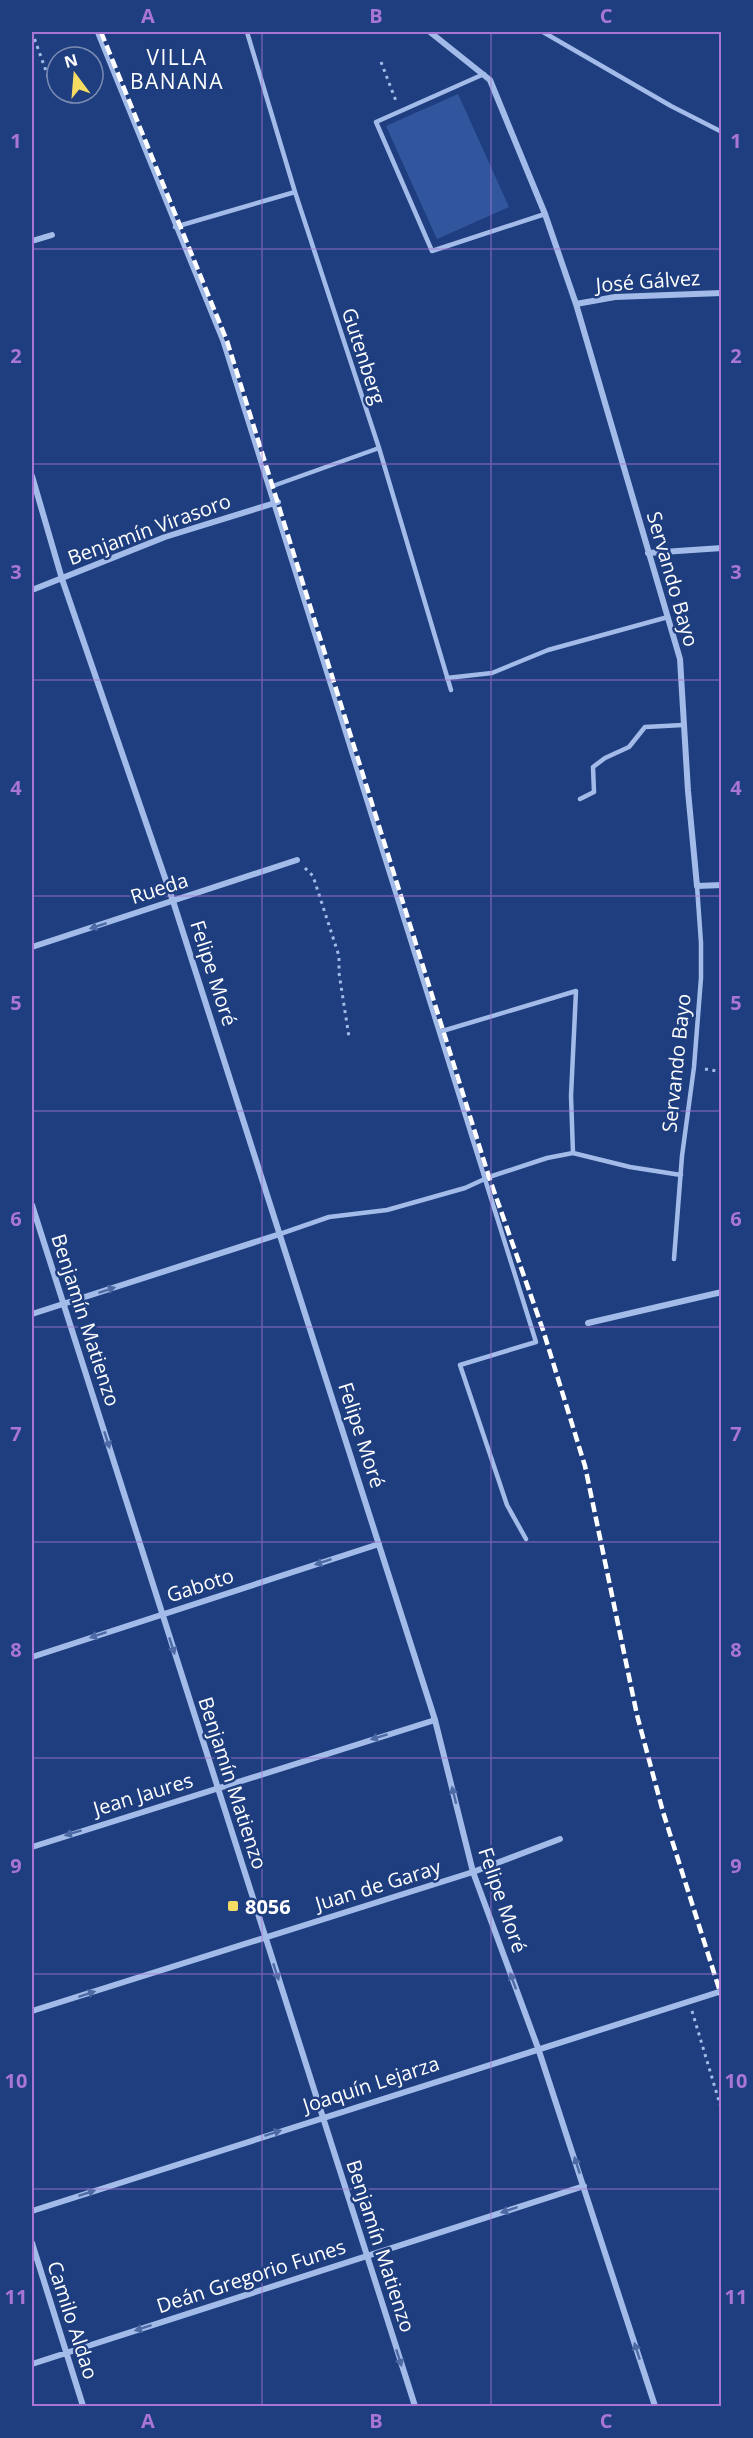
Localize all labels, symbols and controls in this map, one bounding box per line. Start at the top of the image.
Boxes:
text: A [141,2,155,29]
text: B [369,2,383,29]
text: C [600,2,613,29]
district label: VILLA BANANA [130,43,224,95]
north arrow [45,45,105,105]
text: N [62,48,80,73]
text: 1 [10,127,22,154]
text: 1 [730,127,742,154]
street label: José Gálvez [593,264,701,298]
street label: Gutenberg [336,304,392,408]
text: 2 [10,342,22,369]
text: 2 [730,342,742,369]
street label: Benjamín Virasoro [64,487,234,571]
street label: Servando Bayo [641,508,705,650]
text: 3 [10,558,22,585]
text: 3 [730,558,742,585]
text: 4 [10,774,22,801]
text: 4 [730,774,742,801]
street label: Rueda [127,866,191,910]
street label: Felipe Moré [184,917,244,1029]
one-way arrow [89,921,107,931]
text: 5 [10,989,22,1016]
text: 5 [730,989,742,1016]
street label: Servando Bayo [655,992,697,1134]
text: 6 [10,1205,22,1232]
text: 6 [730,1205,742,1232]
street label: Benjamín Matienzo [45,1230,127,1410]
one-way arrow [98,1284,116,1294]
street label: Felipe Moré [332,1379,392,1491]
text: 7 [10,1420,22,1447]
text: 7 [730,1420,742,1447]
one-way arrow [103,1431,112,1449]
one-way arrow [314,1558,332,1567]
street label: Gaboto [163,1561,237,1609]
one-way arrow [89,1631,107,1640]
text: 8 [10,1636,22,1663]
text: 8 [730,1636,742,1663]
one-way arrow [168,1637,178,1655]
street label: Benjamín Matienzo [192,1693,274,1873]
one-way arrow [370,1733,388,1742]
street label: Jean Jaures [88,1766,196,1823]
one-way arrow [449,1786,459,1805]
one-way arrow [64,1829,82,1839]
street label: Felipe Moré [472,1844,534,1956]
text: 9 [10,1852,22,1879]
text: 9 [730,1852,742,1879]
street label: Juan de Garay [310,1853,445,1917]
place label: 8056 [245,1893,291,1920]
marker: 8056 [226,1899,240,1913]
one-way arrow [272,1963,282,1981]
one-way arrow [508,1972,518,1990]
one-way arrow [78,1989,96,1998]
street label: Joaquín Lejarza [297,2049,443,2119]
text: 10 [5,2067,27,2094]
text: 10 [725,2067,747,2094]
one-way arrow [264,2128,282,2137]
street label: Benjamín Matienzo [340,2156,422,2336]
one-way arrow [572,2156,582,2174]
one-way arrow [78,2188,96,2197]
one-way arrow [500,2206,518,2216]
street label: Deán Gregorio Funes [153,2233,349,2319]
street label: Camilo Aldao [41,2258,105,2382]
text: 11 [5,2283,27,2310]
text: 11 [725,2283,747,2310]
one-way arrow [134,2324,152,2333]
one-way arrow [632,2342,641,2360]
one-way arrow [395,2349,405,2367]
text: A [141,2407,155,2434]
text: B [369,2407,383,2434]
text: C [600,2407,613,2434]

